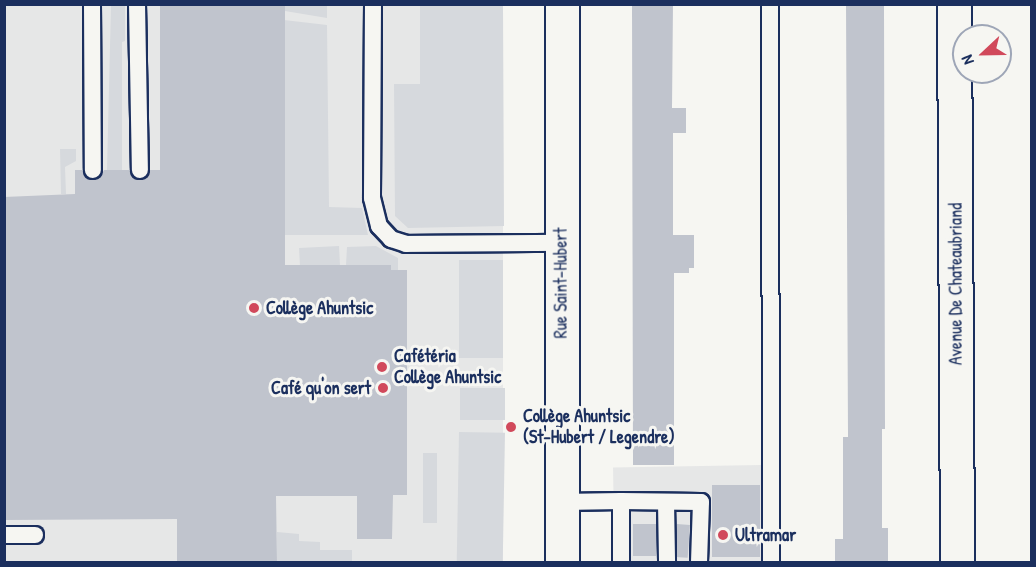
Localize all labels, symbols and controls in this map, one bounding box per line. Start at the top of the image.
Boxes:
north arrow [952,24,1012,84]
text: N [955,52,979,68]
street label: Avenue De Chateaubriand [945,203,967,365]
street label: Rue Saint-Hubert [550,228,572,338]
place label: Collège Ahuntsic [266,297,373,319]
marker: Collège Ahuntsic [247,301,261,315]
place label: Cafétéria Collège Ahuntsic [394,346,501,388]
marker: Cafétéria Collège Ahuntsic [375,360,389,374]
place label: Café qu'on sert [271,377,371,399]
marker: Café qu'on sert [376,381,390,395]
place label: Collège Ahuntsic (St-Hubert / Legendre) [523,406,675,448]
marker: Collège Ahuntsic (St-Hubert / Legendre) [504,420,518,434]
place label: Ultramar [735,524,796,546]
marker: Ultramar [716,528,730,542]

